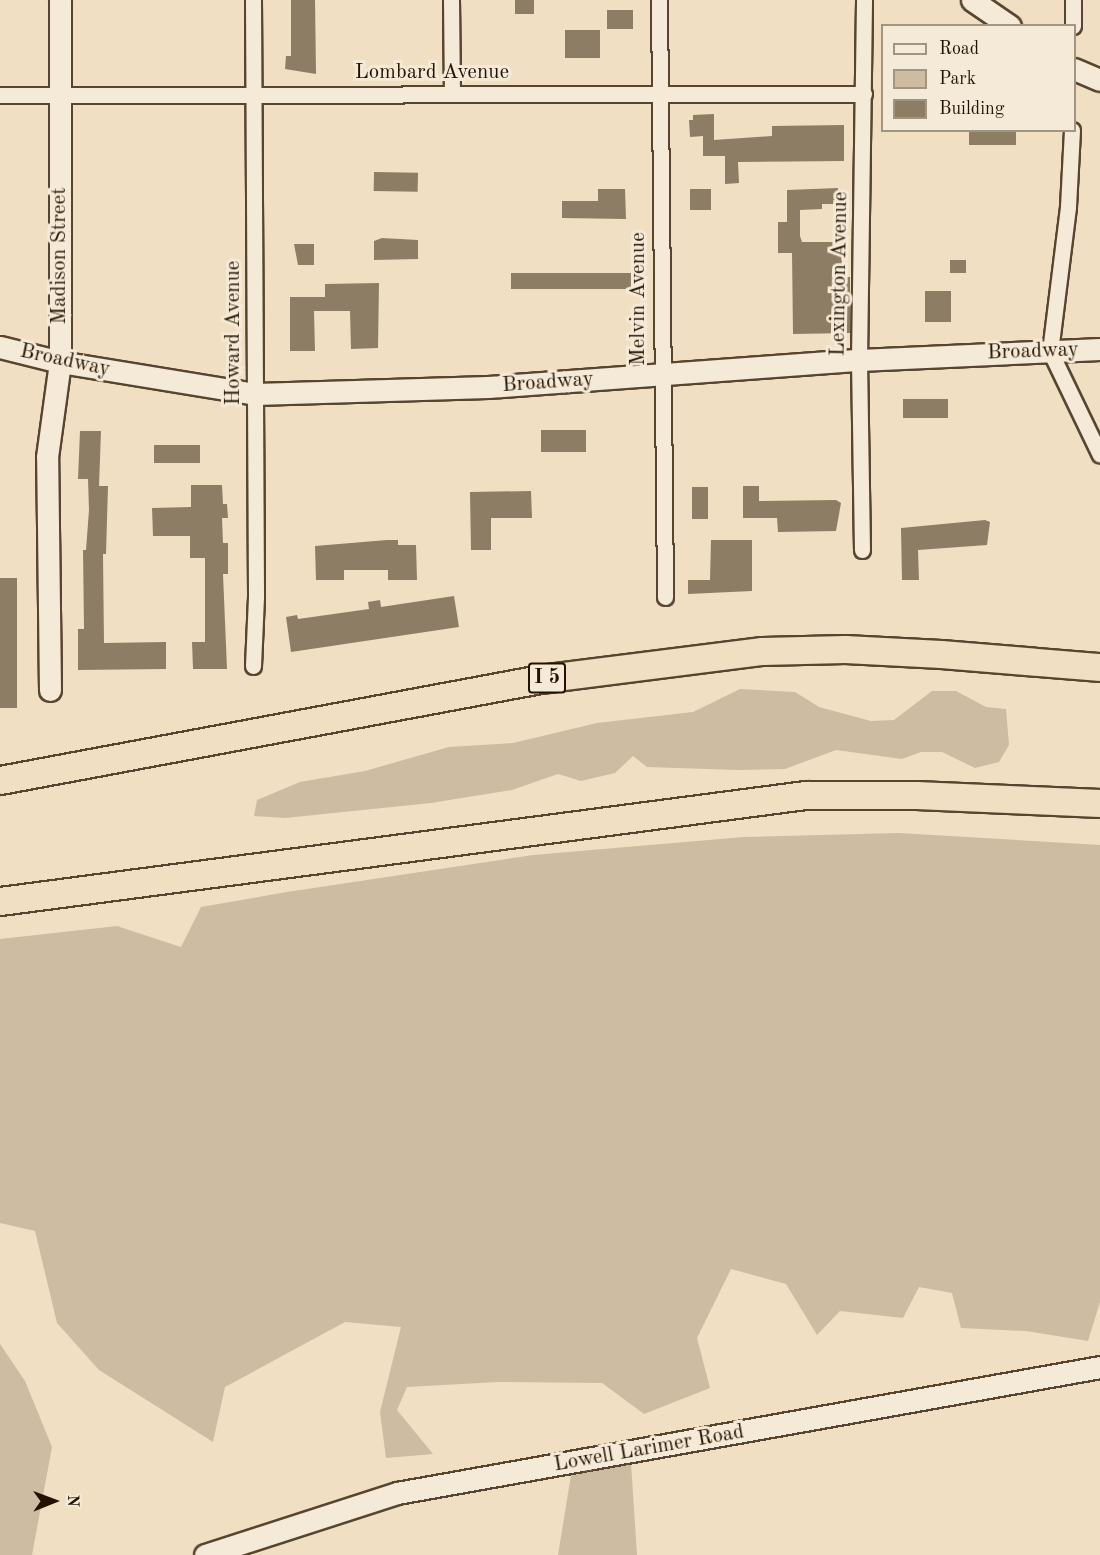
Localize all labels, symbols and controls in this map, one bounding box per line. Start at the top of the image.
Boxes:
legend [881,24,1076,132]
text: Road [939,40,979,58]
street label: Lombard Avenue [355,60,509,86]
text: Park [939,70,976,88]
text: Building [939,100,1004,118]
street label: Madison Street [47,187,73,325]
street label: Lexington Avenue [826,191,854,357]
street label: Melvin Avenue [626,232,652,366]
street label: Howard Avenue [221,261,247,405]
street label: Broadway [987,338,1079,366]
street label: Broadway [18,339,112,383]
street label: Broadway [501,367,595,399]
road number: I 5 [528,661,566,695]
street label: Lowell Larimer Road [552,1420,746,1478]
north arrow [24,1471,84,1531]
text: N [64,1494,80,1507]

